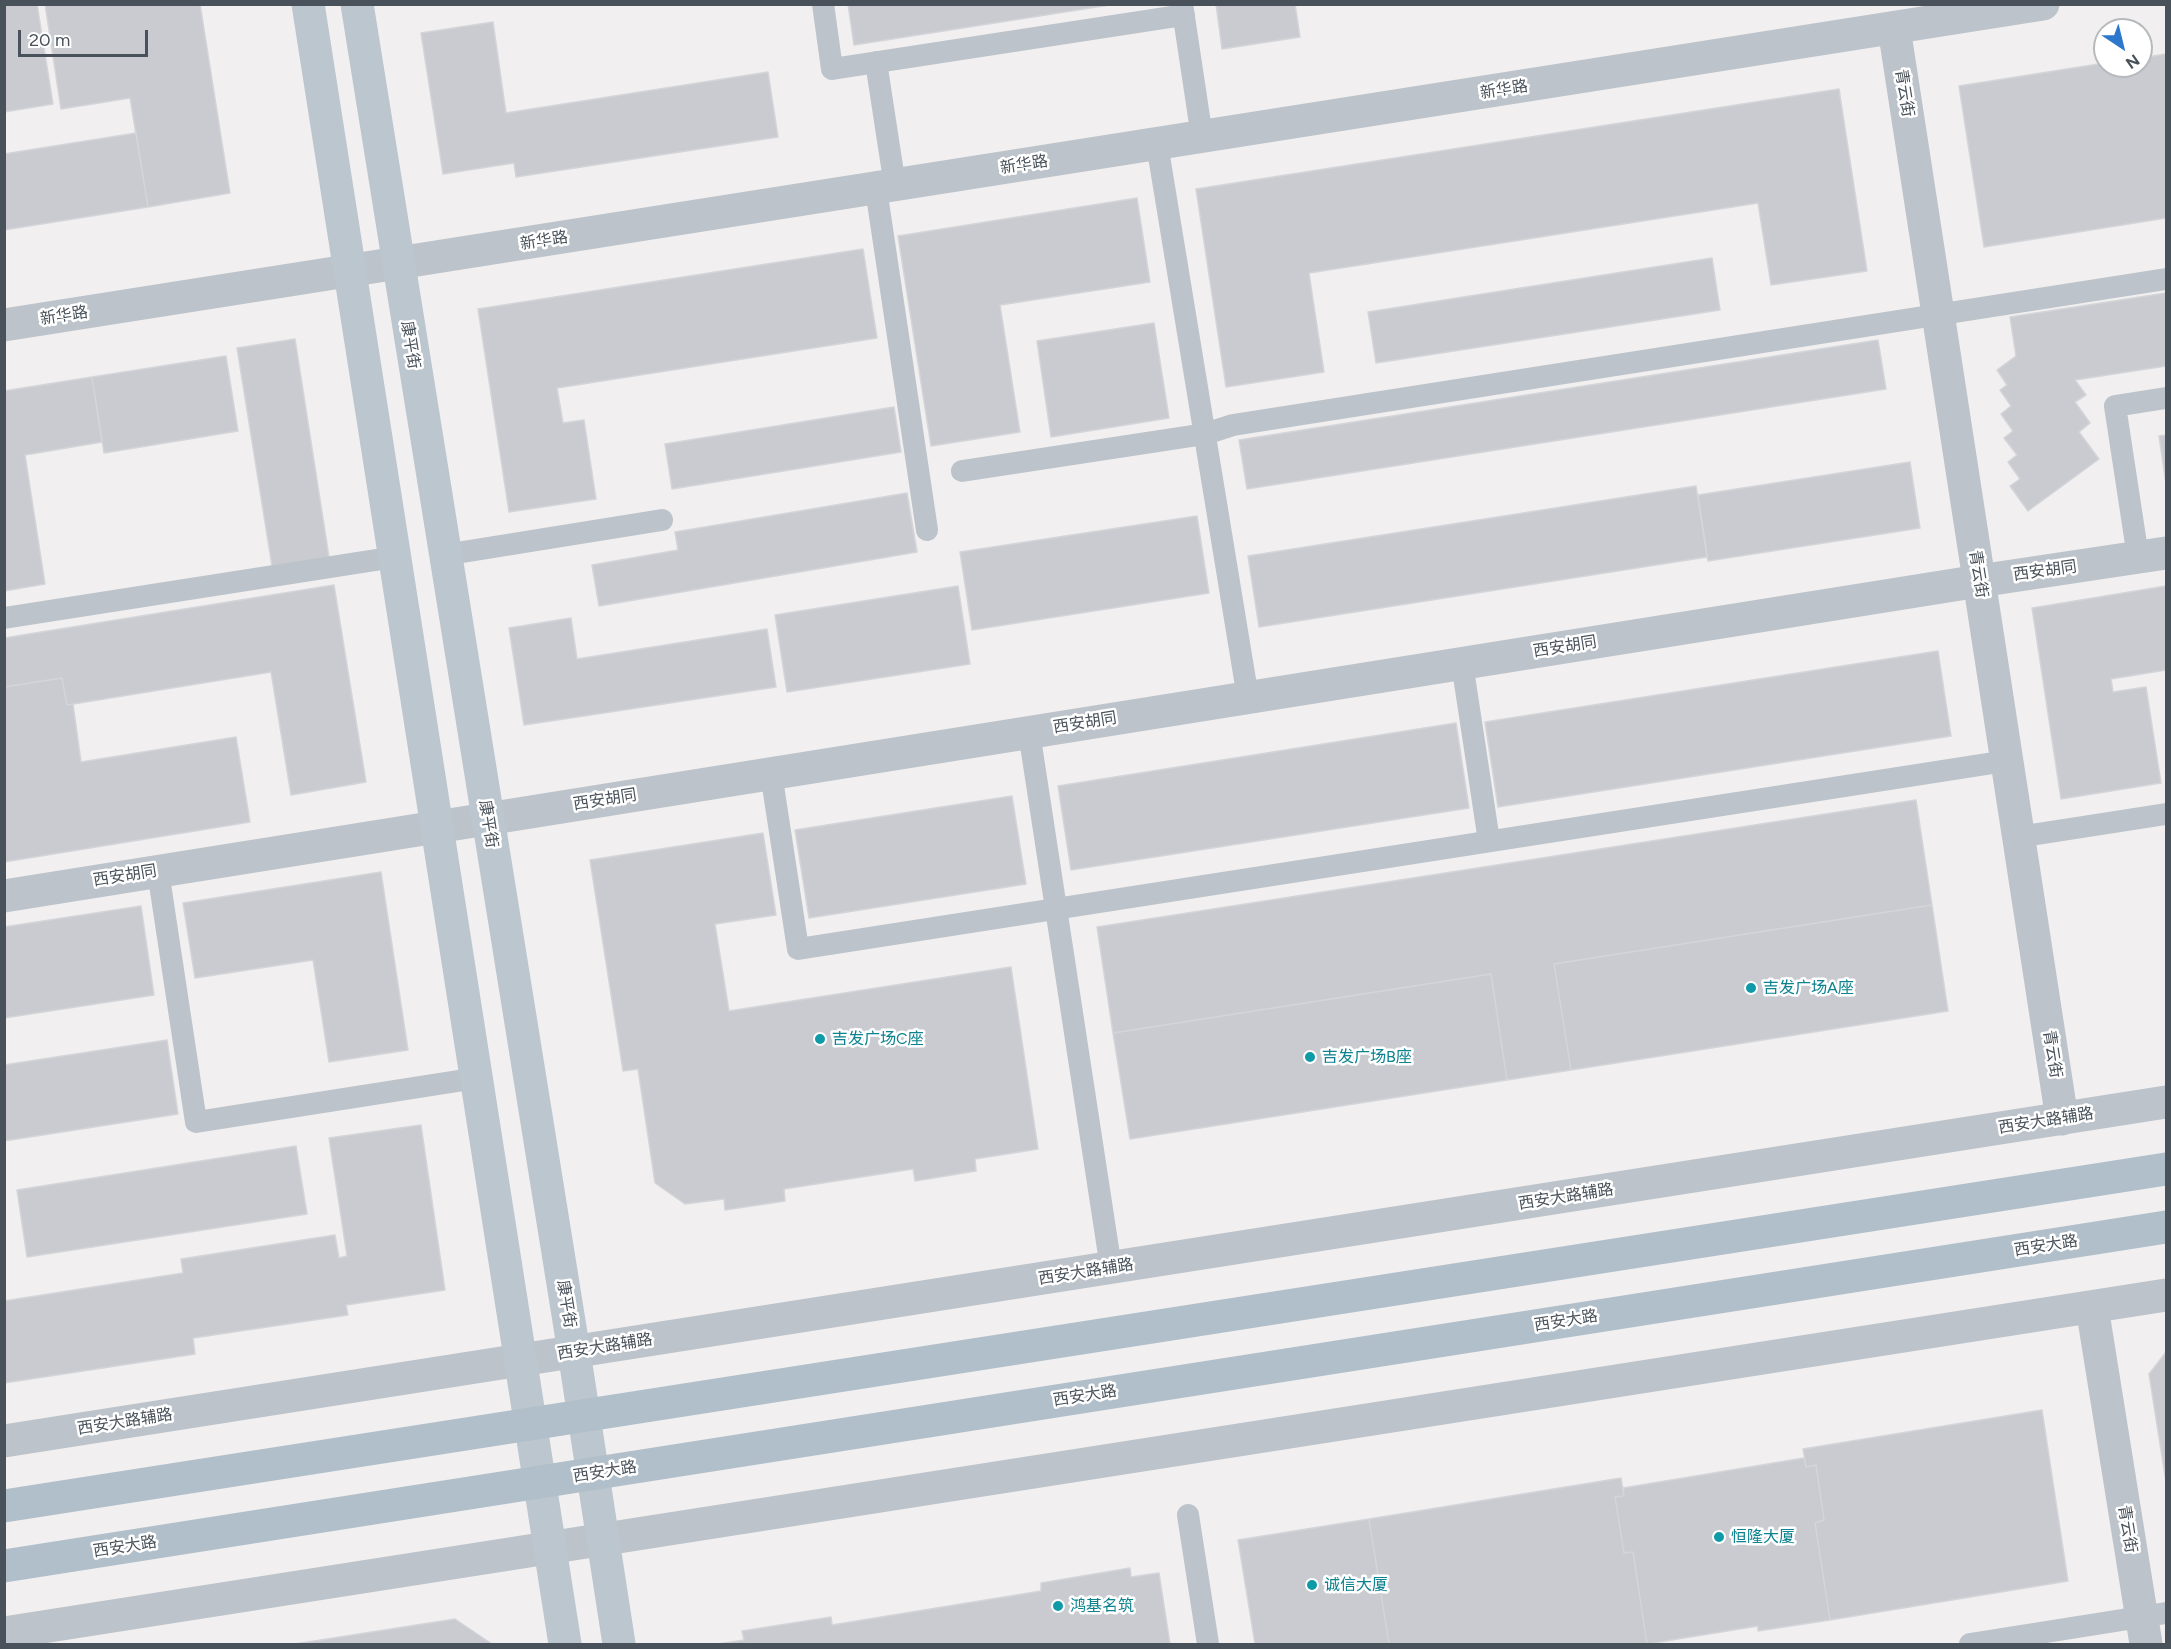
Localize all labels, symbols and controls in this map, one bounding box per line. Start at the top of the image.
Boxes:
scale bar [21,18,152,56]
north arrow [2093,18,2153,78]
text: 20 m [29,29,70,51]
text: N [2122,50,2143,73]
street label: 青云街 [1891,68,1917,118]
street label: 新华路 [1479,77,1529,103]
street label: 新华路 [999,152,1049,178]
street label: 新华路 [519,228,569,254]
street label: 新华路 [39,303,89,329]
street label: 康平街 [397,320,423,370]
street label: 青云街 [1965,549,1991,599]
street label: 西安胡同 [2012,557,2078,585]
street label: 西安胡同 [1532,633,1598,661]
street label: 西安胡同 [1052,709,1118,737]
street label: 西安胡同 [572,786,638,814]
street label: 康平街 [475,799,501,849]
street label: 西安胡同 [92,862,158,890]
place label: 吉发广场A座 [1763,978,1854,998]
marker: 吉发广场A座 [1744,981,1758,995]
place label: 吉发广场C座 [832,1029,924,1049]
street label: 青云街 [2039,1029,2065,1079]
marker: 吉发广场C座 [813,1032,827,1046]
place label: 吉发广场B座 [1322,1047,1412,1067]
marker: 吉发广场B座 [1303,1050,1317,1064]
street label: 西安大路辅路 [1997,1104,2095,1138]
street label: 西安大路辅路 [1517,1180,1615,1214]
street label: 西安大路 [2013,1232,2079,1260]
street label: 西安大路辅路 [1037,1255,1135,1289]
street label: 康平街 [553,1279,579,1329]
street label: 西安大路 [1533,1307,1599,1335]
street label: 西安大路辅路 [556,1330,654,1364]
street label: 西安大路 [1052,1382,1118,1410]
street label: 西安大路辅路 [76,1405,174,1439]
street label: 西安大路 [572,1458,638,1486]
street label: 青云街 [2114,1504,2140,1554]
place label: 恒隆大厦 [1731,1527,1795,1547]
marker: 恒隆大厦 [1712,1530,1726,1544]
street label: 西安大路 [92,1533,158,1561]
place label: 诚信大厦 [1324,1575,1388,1595]
marker: 诚信大厦 [1305,1578,1319,1592]
place label: 鸿基名筑 [1070,1596,1134,1616]
marker: 鸿基名筑 [1051,1599,1065,1613]

